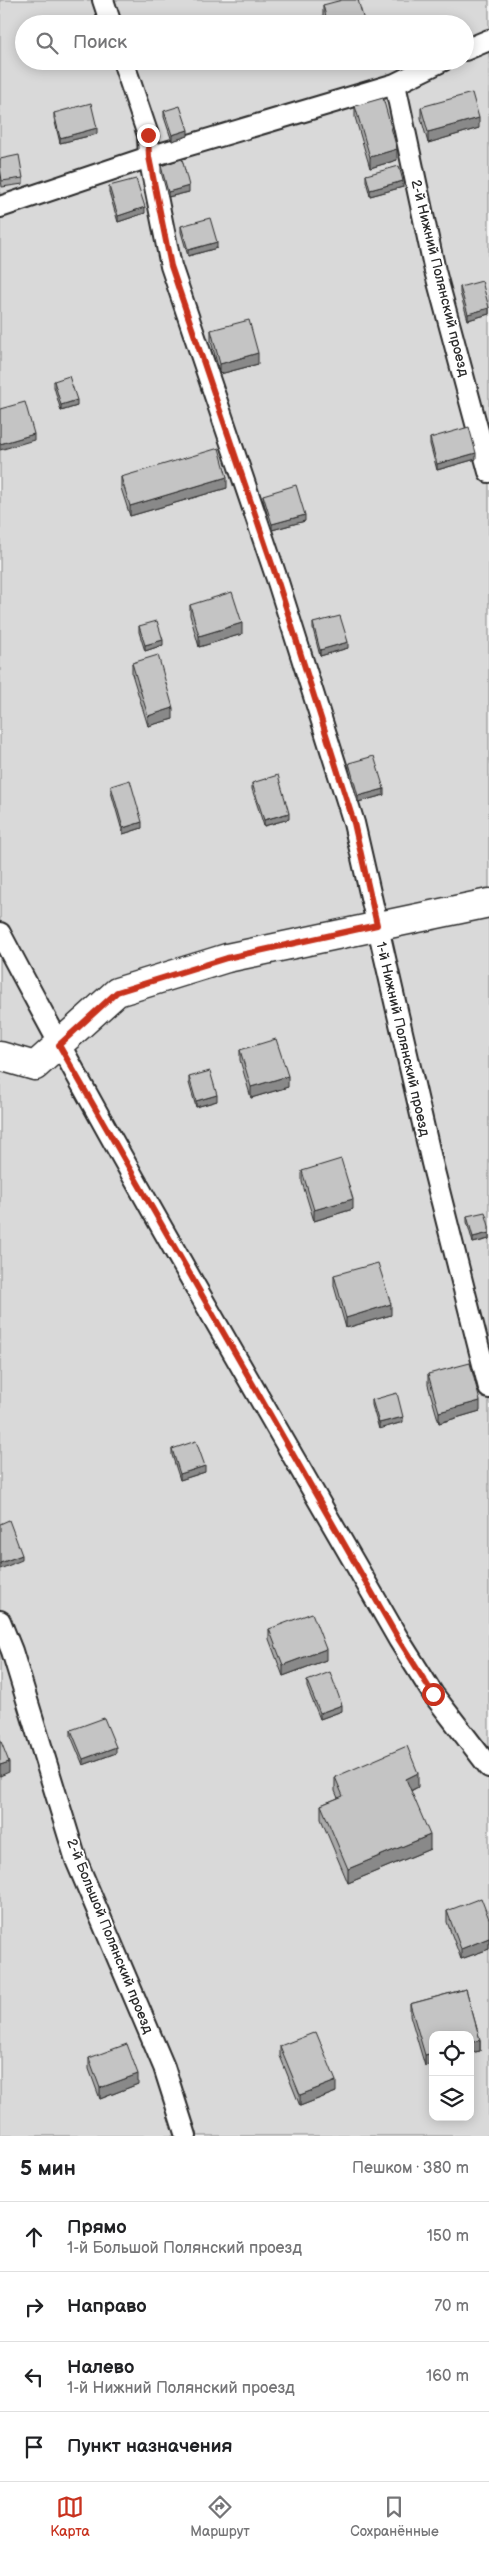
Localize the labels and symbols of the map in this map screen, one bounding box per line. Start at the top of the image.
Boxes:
route end [137,124,160,147]
street label: 2-й Нижний Полянский проезд [407,178,473,379]
street label: 1-й Нижний Полянский проезд [372,940,434,1138]
route start [422,1683,445,1706]
street label: 2-й Большой Полянский проезд [63,1836,157,2036]

